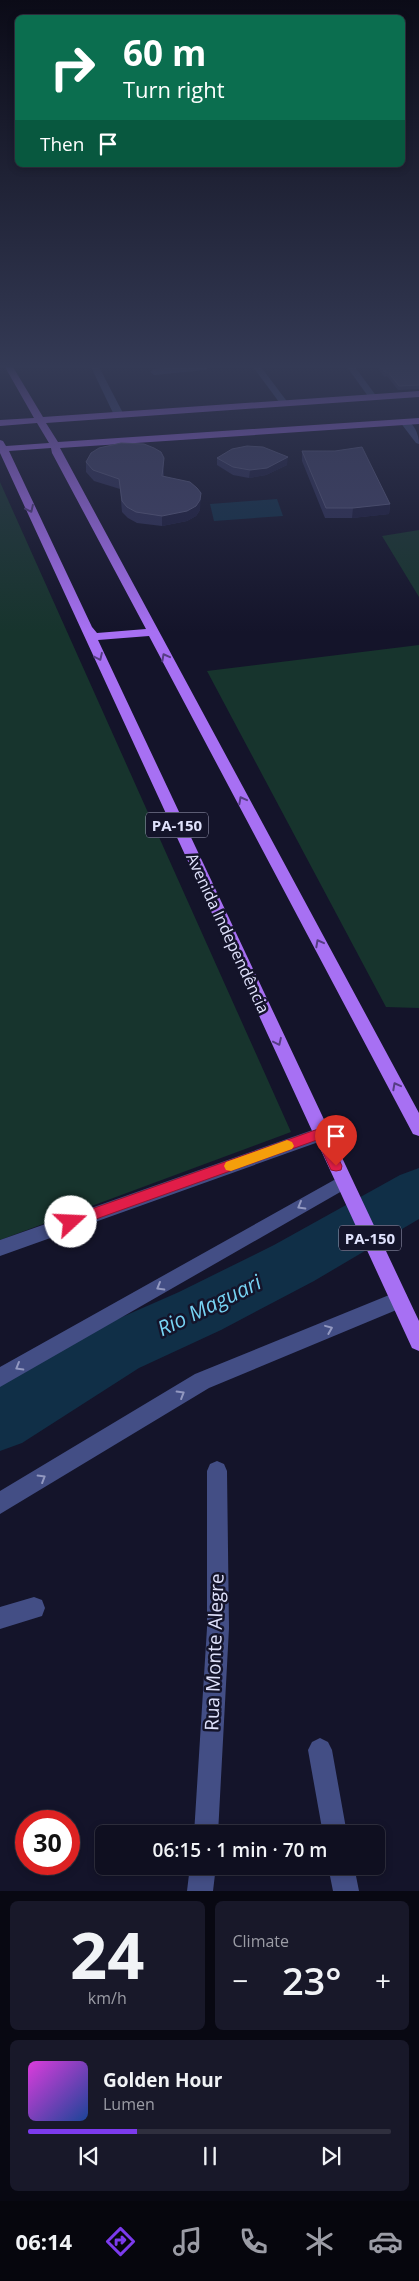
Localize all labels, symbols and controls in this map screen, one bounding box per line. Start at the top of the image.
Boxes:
text: 60 m [123,29,206,76]
icon: right [40,35,105,100]
text: Turn right [123,74,225,104]
icon: arrive [94,130,122,158]
text: Then [40,131,84,157]
one-way arrow [24,504,34,513]
one-way arrow [93,652,103,661]
one-way arrow [161,653,171,662]
one-way arrow [238,796,248,805]
road number: PA-150 [146,812,208,838]
street label: Avenida Independência [181,849,275,1017]
one-way arrow [315,939,325,948]
one-way arrow [272,1037,283,1046]
one-way arrow [392,1083,402,1092]
pin [315,1115,357,1166]
icon: arrive [322,1122,350,1150]
position arrow [44,1195,96,1247]
one-way arrow [297,1200,306,1210]
road number: PA-150 [339,1226,401,1250]
water label: Rio Maguari [152,1267,266,1342]
one-way arrow [156,1280,165,1290]
one-way arrow [325,1325,333,1335]
one-way arrow [15,1361,24,1371]
one-way arrow [175,1390,184,1400]
one-way arrow [36,1474,45,1484]
street label: Rua Monte Alegre [198,1573,230,1731]
speed limit sign: 30 [15,1810,80,1875]
text: 06:15 · 1 min · 70 m [153,1837,327,1863]
text: 24 [70,1910,144,1998]
text: Climate [233,1930,289,1952]
text: 23° [282,1954,342,2006]
text: − [233,1961,249,1999]
text: + [375,1961,391,1999]
text: km/h [88,1987,127,2009]
text: Golden Hour [103,2067,222,2093]
text: Lumen [103,2093,155,2115]
icon: previous [75,2142,103,2170]
icon: pause [196,2142,224,2170]
icon: next [317,2142,345,2170]
icon: directions [103,2224,138,2259]
icon: music [170,2224,205,2259]
icon: phone [236,2224,271,2259]
icon: climate [302,2224,337,2259]
icon: car [368,2224,403,2259]
text: 06:14 [16,2226,72,2256]

